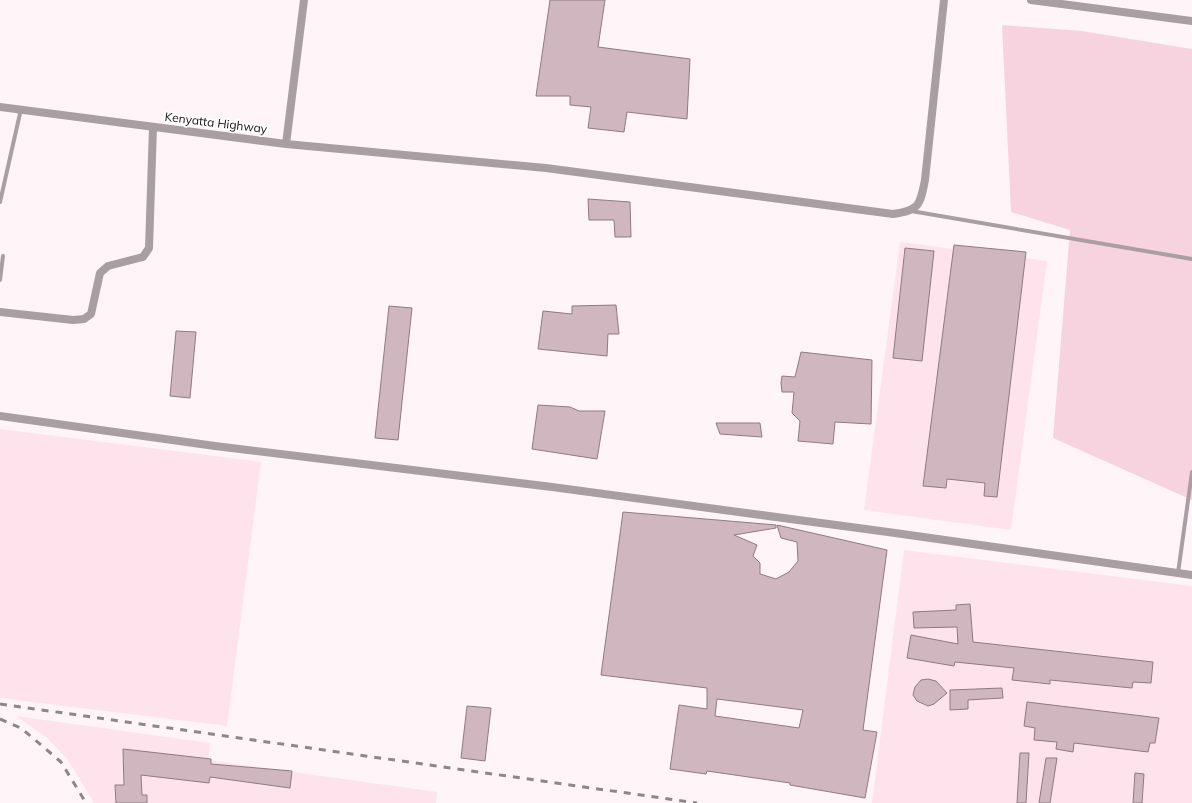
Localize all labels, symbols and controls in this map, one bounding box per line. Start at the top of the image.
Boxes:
street label: Kenyatta Highway [164,109,269,136]

